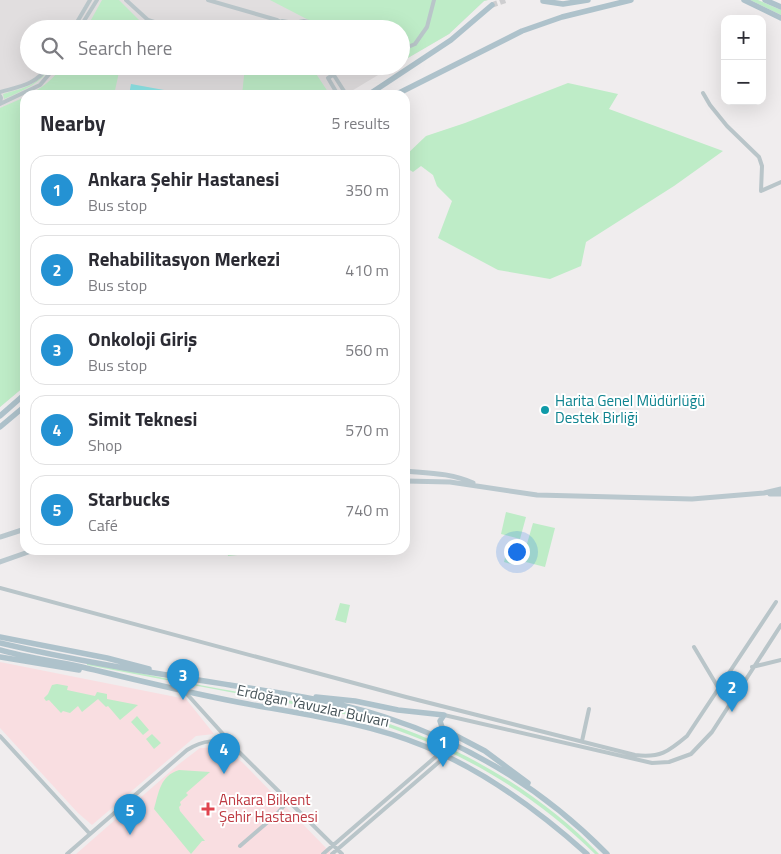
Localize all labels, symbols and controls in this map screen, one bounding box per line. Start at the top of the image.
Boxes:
map controls [721,15,766,105]
button: + [721,15,766,60]
search box [20,20,410,75]
text: Search here [78,33,172,62]
icon: search [38,34,66,62]
button: − [721,60,766,105]
text: Nearby [40,107,105,139]
text: 5 results [331,111,390,135]
text: Ankara Şehir Hastanesi [88,164,279,193]
text: 1 [53,178,61,202]
text: 350 m [345,178,389,202]
text: Bus stop [88,193,147,217]
text: Rehabilitasyon Merkezi [88,244,280,273]
text: 2 [53,258,61,282]
text: 410 m [345,258,389,282]
text: Bus stop [88,273,147,297]
text: Onkoloji Giriş [88,324,197,353]
text: 3 [53,338,61,362]
text: 560 m [345,338,389,362]
text: Bus stop [88,353,147,377]
place label: Harita Genel Müdürlüğü Destek Birliği [555,389,705,429]
text: Simit Teknesi [88,404,197,433]
marker: Harita Genel Müdürlüğü Destek Birliği [539,404,551,416]
text: 4 [53,418,61,442]
text: 570 m [345,418,389,442]
text: Shop [88,433,122,457]
text: Starbucks [88,484,170,513]
text: 5 [53,498,61,522]
text: 740 m [345,498,389,522]
text: Café [88,513,118,537]
your location [504,539,530,565]
pin: 3 [167,659,199,700]
pin: 2 [716,671,748,712]
street label: Erdoğan Yavuzlar Bulvarı [235,678,392,733]
pin: 1 [427,726,459,767]
pin: 4 [208,733,240,774]
place label: Ankara Bilkent Şehir Hastanesi [219,788,318,828]
pin: 5 [114,794,146,835]
marker: Ankara Bilkent Şehir Hastanesi [201,802,215,816]

